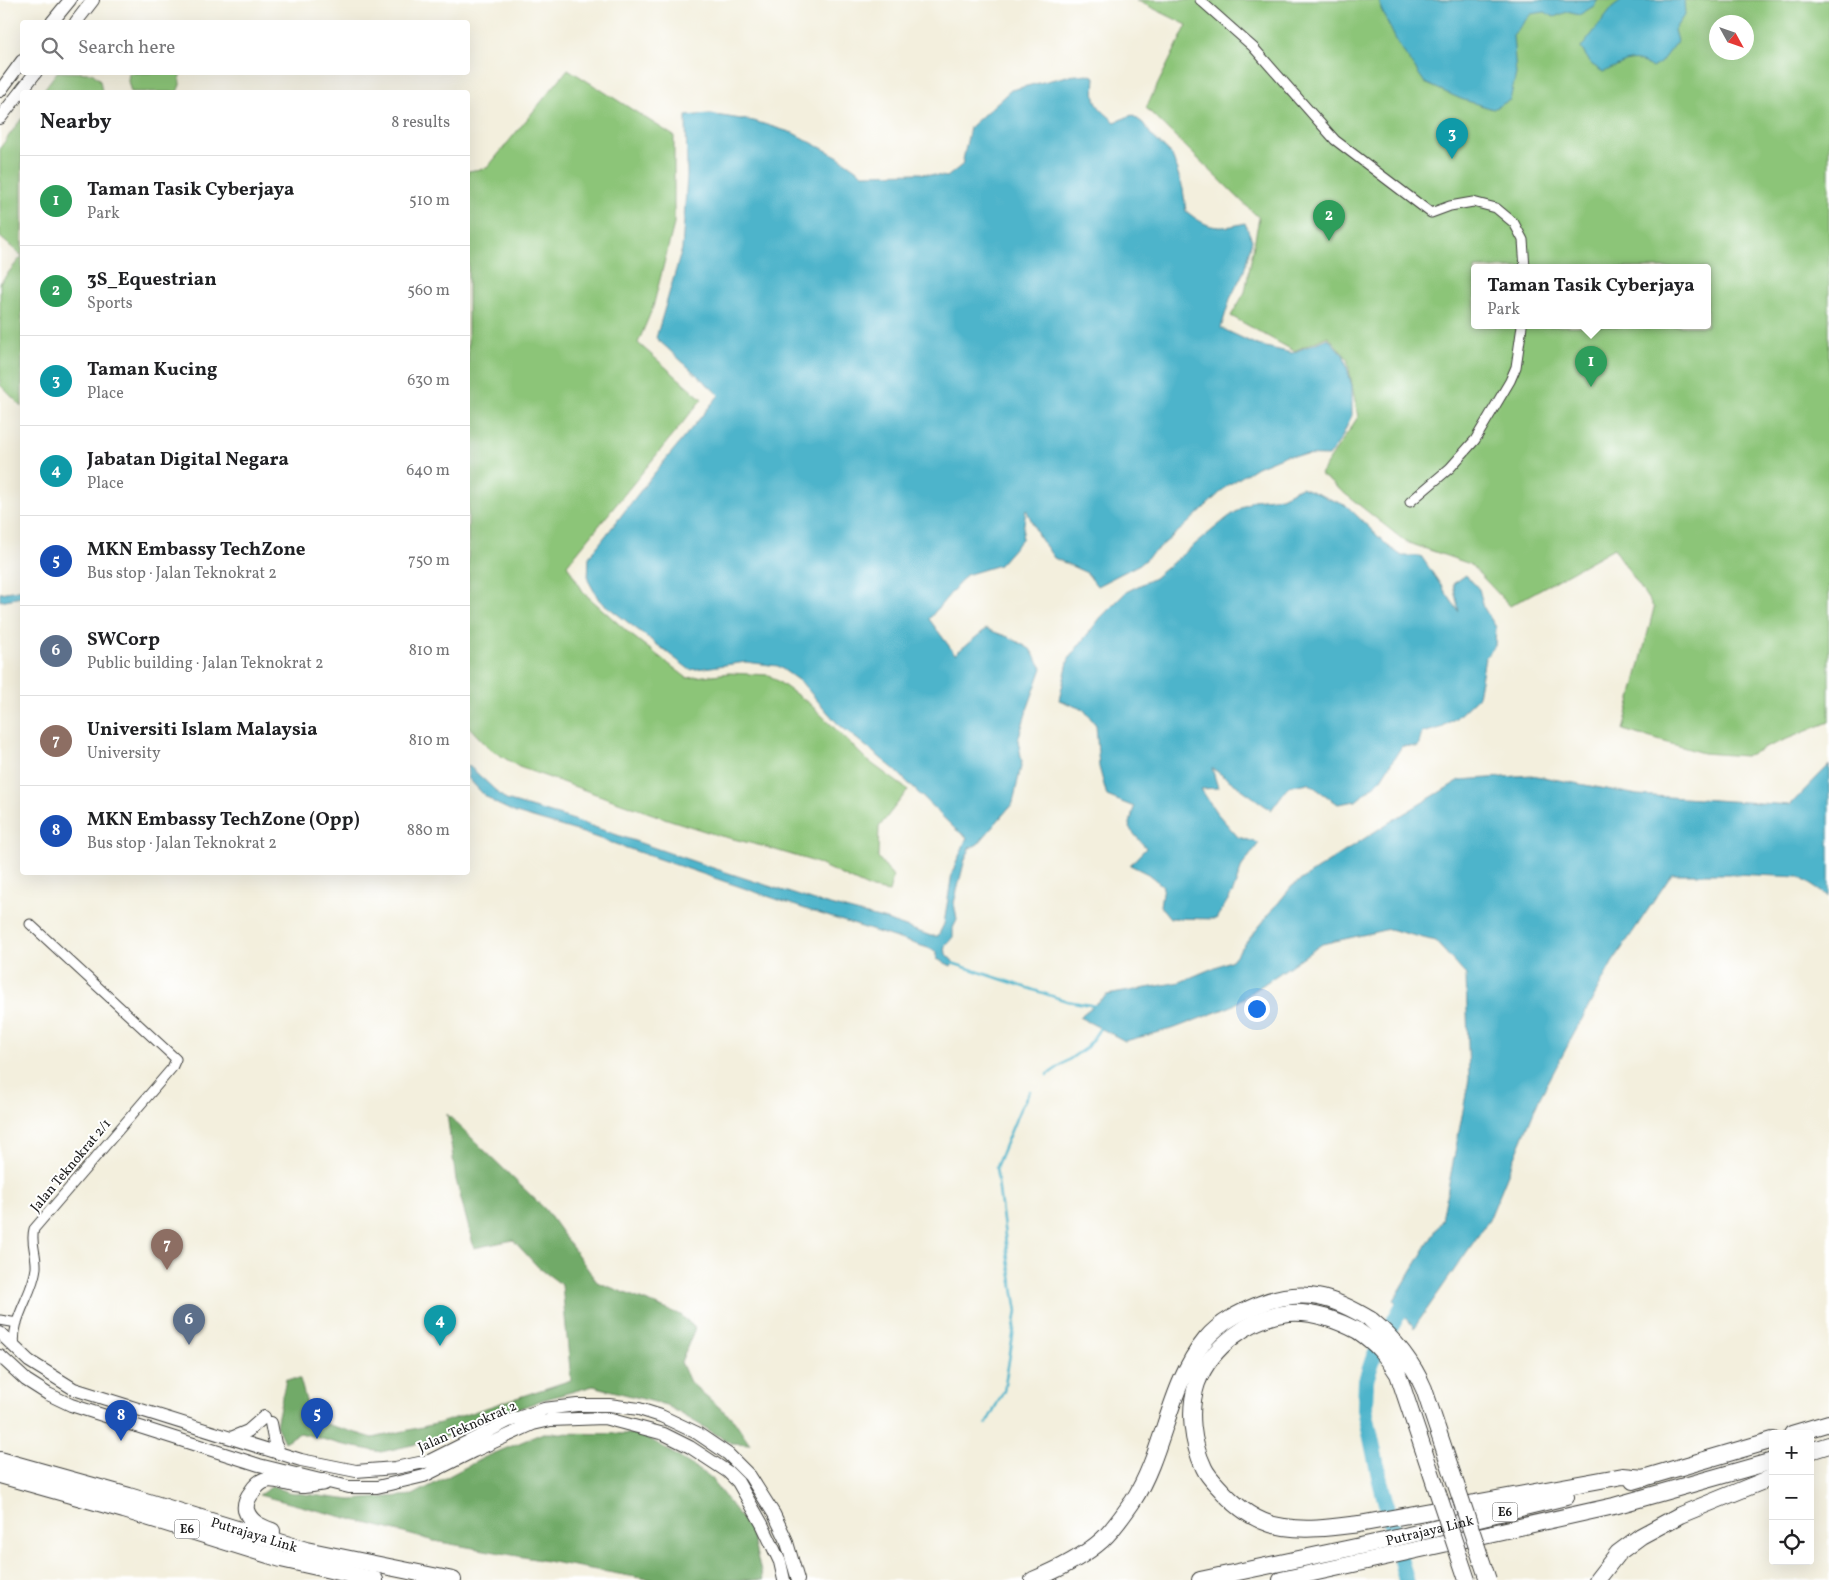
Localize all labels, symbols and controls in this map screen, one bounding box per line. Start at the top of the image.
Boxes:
north arrow [1709,15,1754,60]
search box [20,20,470,75]
icon: search [38,34,66,62]
text: Search here [78,35,175,61]
text: Nearby [40,108,111,137]
text: 8 results [391,112,450,134]
pin: 3 [1436,118,1468,159]
text: Taman Tasik Cyberjaya [87,177,294,203]
text: 1 [53,190,59,212]
text: 510 m [409,190,450,212]
pin: 2 [1313,200,1345,241]
text: Park [87,203,120,225]
popup [1471,264,1711,329]
text: 3S_Equestrian [87,267,217,293]
text: Taman Tasik Cyberjaya [1487,273,1695,299]
text: 2 [52,280,60,302]
text: 560 m [407,280,450,302]
text: Sports [87,293,133,315]
text: Park [1487,299,1520,321]
pin: 1 [1575,346,1607,387]
text: Taman Kucing [87,357,217,383]
text: 3 [52,370,60,392]
text: 630 m [407,370,450,392]
text: Place [87,383,124,405]
text: Jabatan Digital Negara [87,447,289,473]
text: 4 [51,460,61,482]
text: 640 m [406,460,450,482]
text: Place [87,473,124,495]
text: MKN Embassy TechZone [87,537,306,563]
text: 5 [52,550,60,572]
text: 750 m [408,550,450,572]
text: Bus stop · Jalan Teknokrat 2 [87,563,277,585]
text: SWCorp [87,627,160,653]
text: 6 [52,640,60,662]
text: 810 m [409,640,450,662]
text: Public building · Jalan Teknokrat 2 [87,653,324,675]
text: Universiti Islam Malaysia [87,717,318,743]
text: 7 [52,730,60,752]
text: 810 m [409,730,450,752]
text: University [87,743,161,765]
text: MKN Embassy TechZone (Opp) [87,807,360,833]
text: 8 [52,820,60,842]
text: 880 m [407,820,450,842]
text: Bus stop · Jalan Teknokrat 2 [87,833,277,855]
your location [1244,996,1270,1022]
street label: Jalan Teknokrat 2/1 [27,1115,116,1217]
pin: 7 [151,1229,183,1270]
pin: 6 [173,1304,205,1345]
pin: 4 [424,1305,456,1346]
street label: Jalan Teknokrat 2 [415,1397,520,1458]
pin: 5 [301,1398,333,1439]
pin: 8 [105,1400,137,1441]
map controls [1769,1430,1814,1565]
button: + [1769,1430,1814,1475]
button: − [1769,1475,1814,1520]
road number: E6 [1492,1502,1518,1521]
street label: Putrajaya Link [1384,1512,1476,1551]
street label: Putrajaya Link [208,1513,300,1558]
road number: E6 [174,1520,200,1538]
button: locate [1769,1520,1814,1565]

